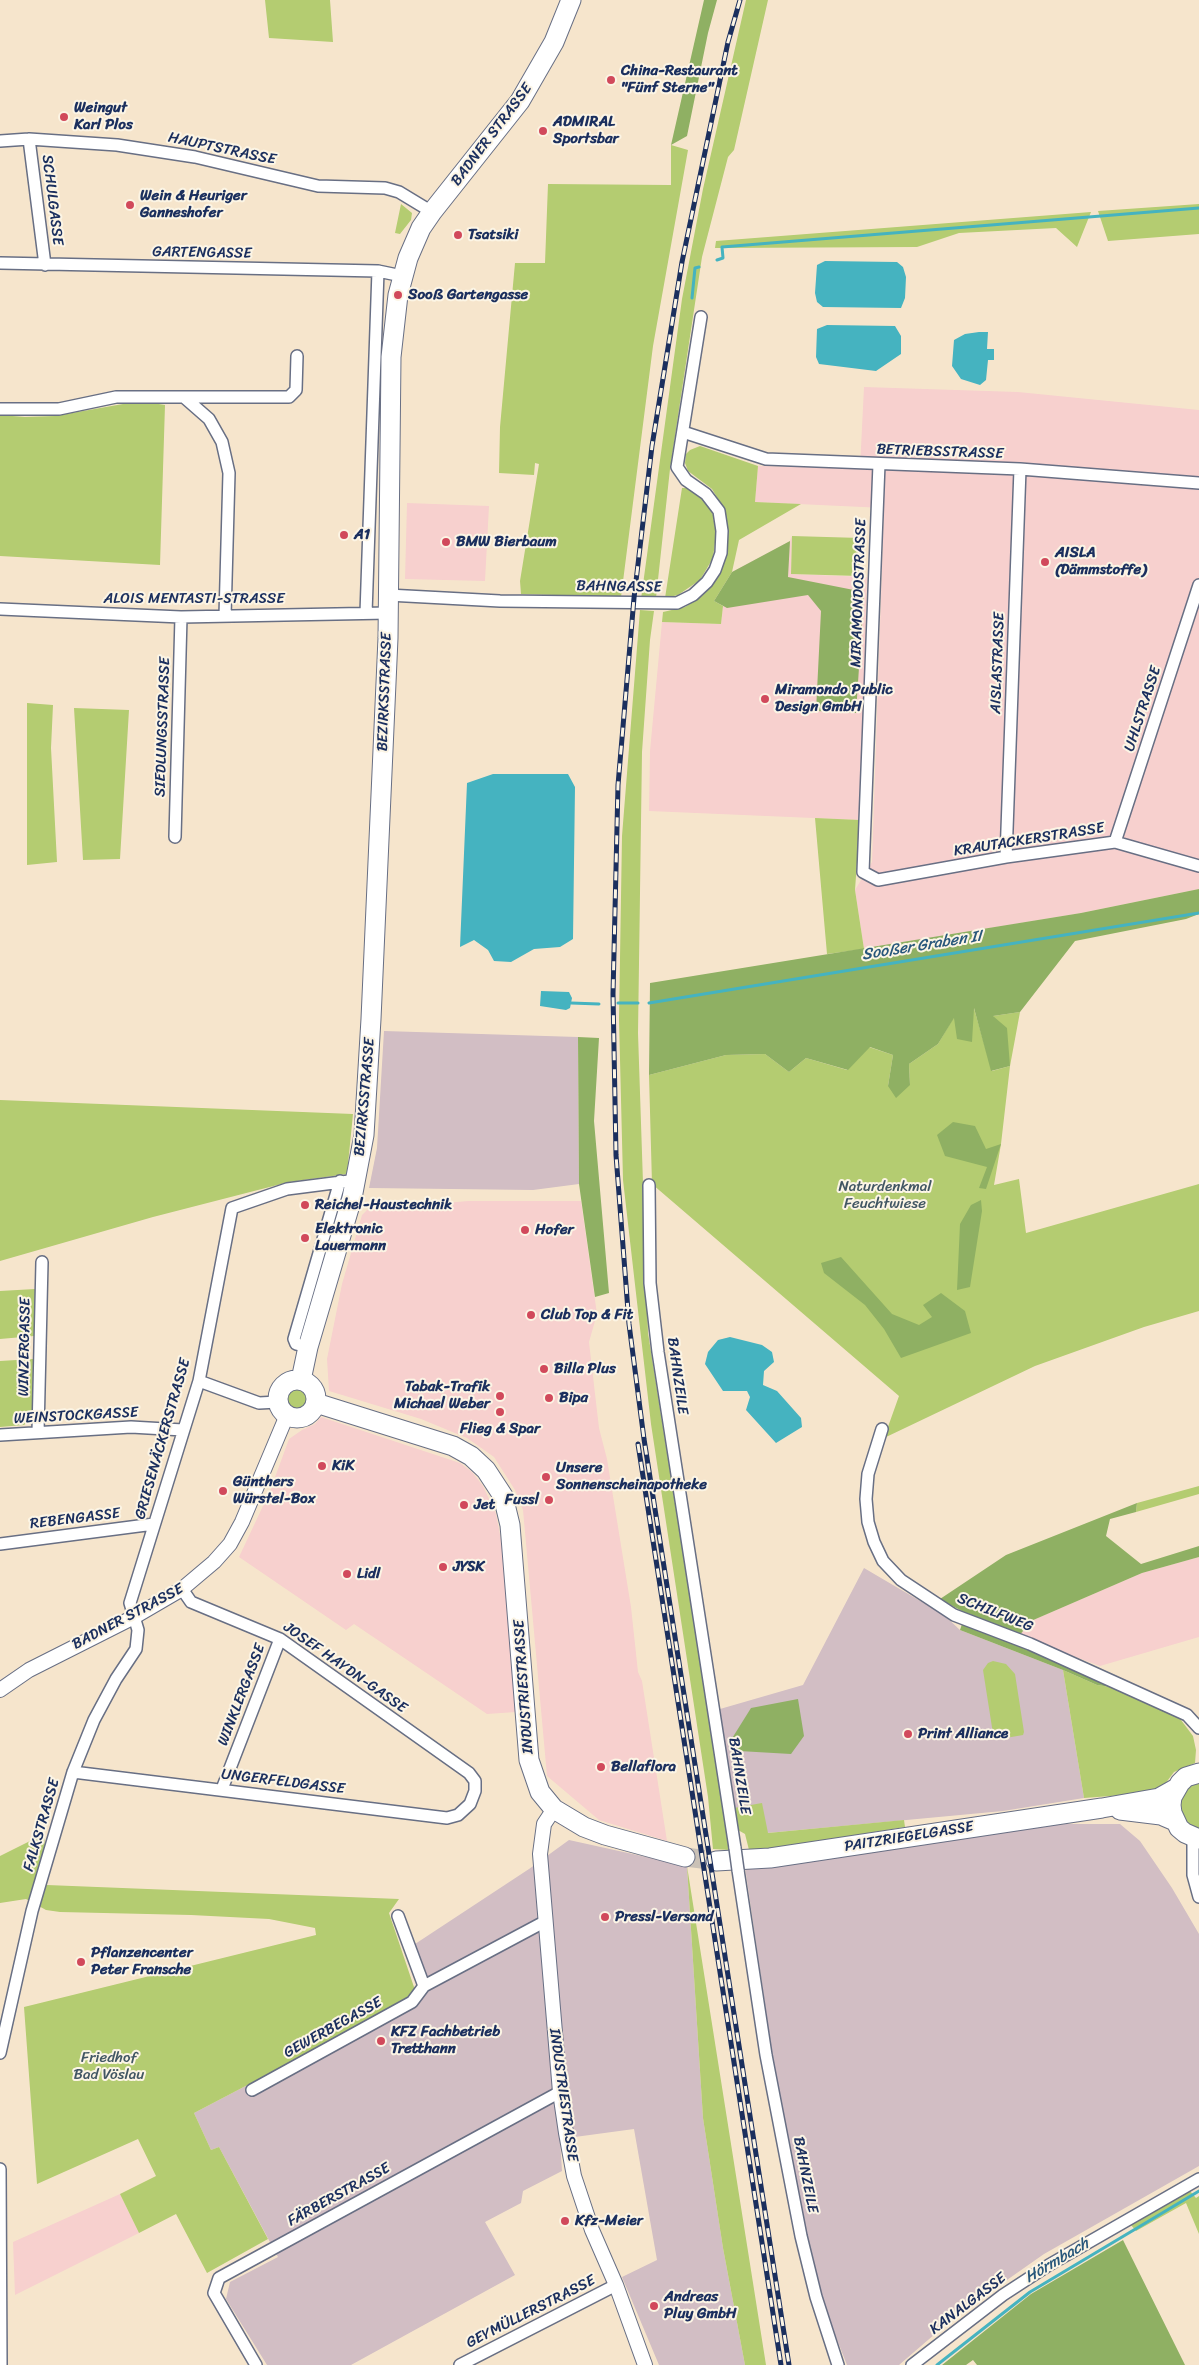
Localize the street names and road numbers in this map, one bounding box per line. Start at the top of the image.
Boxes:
street label: BADNER STRASSE [448,80,536,190]
street label: HAUPTSTRASSE [166,129,278,169]
street label: SCHULGASSE [38,154,66,246]
street label: GARTENGASSE [152,243,252,263]
street label: BETRIEBSSTRASSE [876,441,1004,463]
street label: MIRAMONDOSTRASSE [847,518,871,668]
street label: BAHNGASSE [576,577,662,597]
street label: ALOIS MENTASTI-STRASSE [104,590,284,608]
street label: AISLASTRASSE [987,612,1009,714]
street label: BEZIRKSSTRASSE [374,632,396,752]
street label: SIEDLUNGSSTRASSE [152,657,174,797]
street label: UHLSTRASSE [1121,664,1165,754]
street label: KRAUTACKERSTRASSE [952,819,1106,861]
street label: BEZIRKSSTRASSE [351,1037,379,1157]
street label: WINZERGASSE [15,1297,35,1397]
street label: BAHNZEILE [663,1336,691,1416]
street label: GRIESENÄCKERSTRASSE [131,1356,195,1522]
street label: WEINSTOCKGASSE [13,1404,139,1428]
street label: REBENGASSE [29,1505,121,1533]
street label: BADNER STRASSE [69,1580,187,1654]
street label: SCHILFWEG [954,1590,1036,1636]
street label: JOSEF HAYDN-GASSE [280,1619,410,1717]
street label: INDUSTRIESTRASSE [510,1619,538,1755]
street label: WINKLERGASSE [214,1642,270,1748]
street label: BAHNZEILE [724,1736,754,1816]
street label: UNGERFELDGASSE [220,1765,346,1799]
street label: FALKSTRASSE [20,1776,64,1874]
street label: PAITZRIEGELGASSE [843,1818,975,1856]
street label: GEWERBEGASSE [281,1994,385,2062]
street label: INDUSTRIESTRASSE [545,2027,581,2163]
street label: BAHNZEILE [789,2135,821,2215]
street label: FÄRBERSTRASSE [285,2159,393,2231]
street label: KANALGASSE [926,2269,1010,2339]
street label: GEYMÜLLERSTRASSE [463,2272,599,2352]

